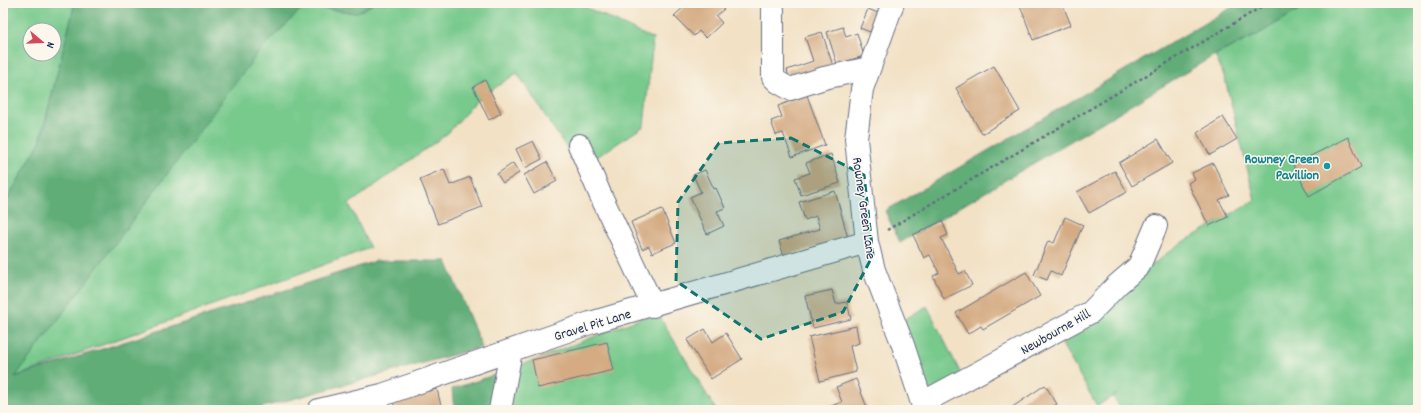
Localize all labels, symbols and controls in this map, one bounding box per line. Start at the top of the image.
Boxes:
north arrow [22,22,62,62]
text: N [41,39,58,50]
place label: Rowney Green Pavillion [1244,150,1320,186]
street label: Rowney Green Lane [846,156,880,261]
marker: Rowney Green Pavillion [1322,161,1332,171]
street label: Newbourne Hill [1017,304,1095,361]
street label: Gravel Pit Lane [552,305,634,347]

